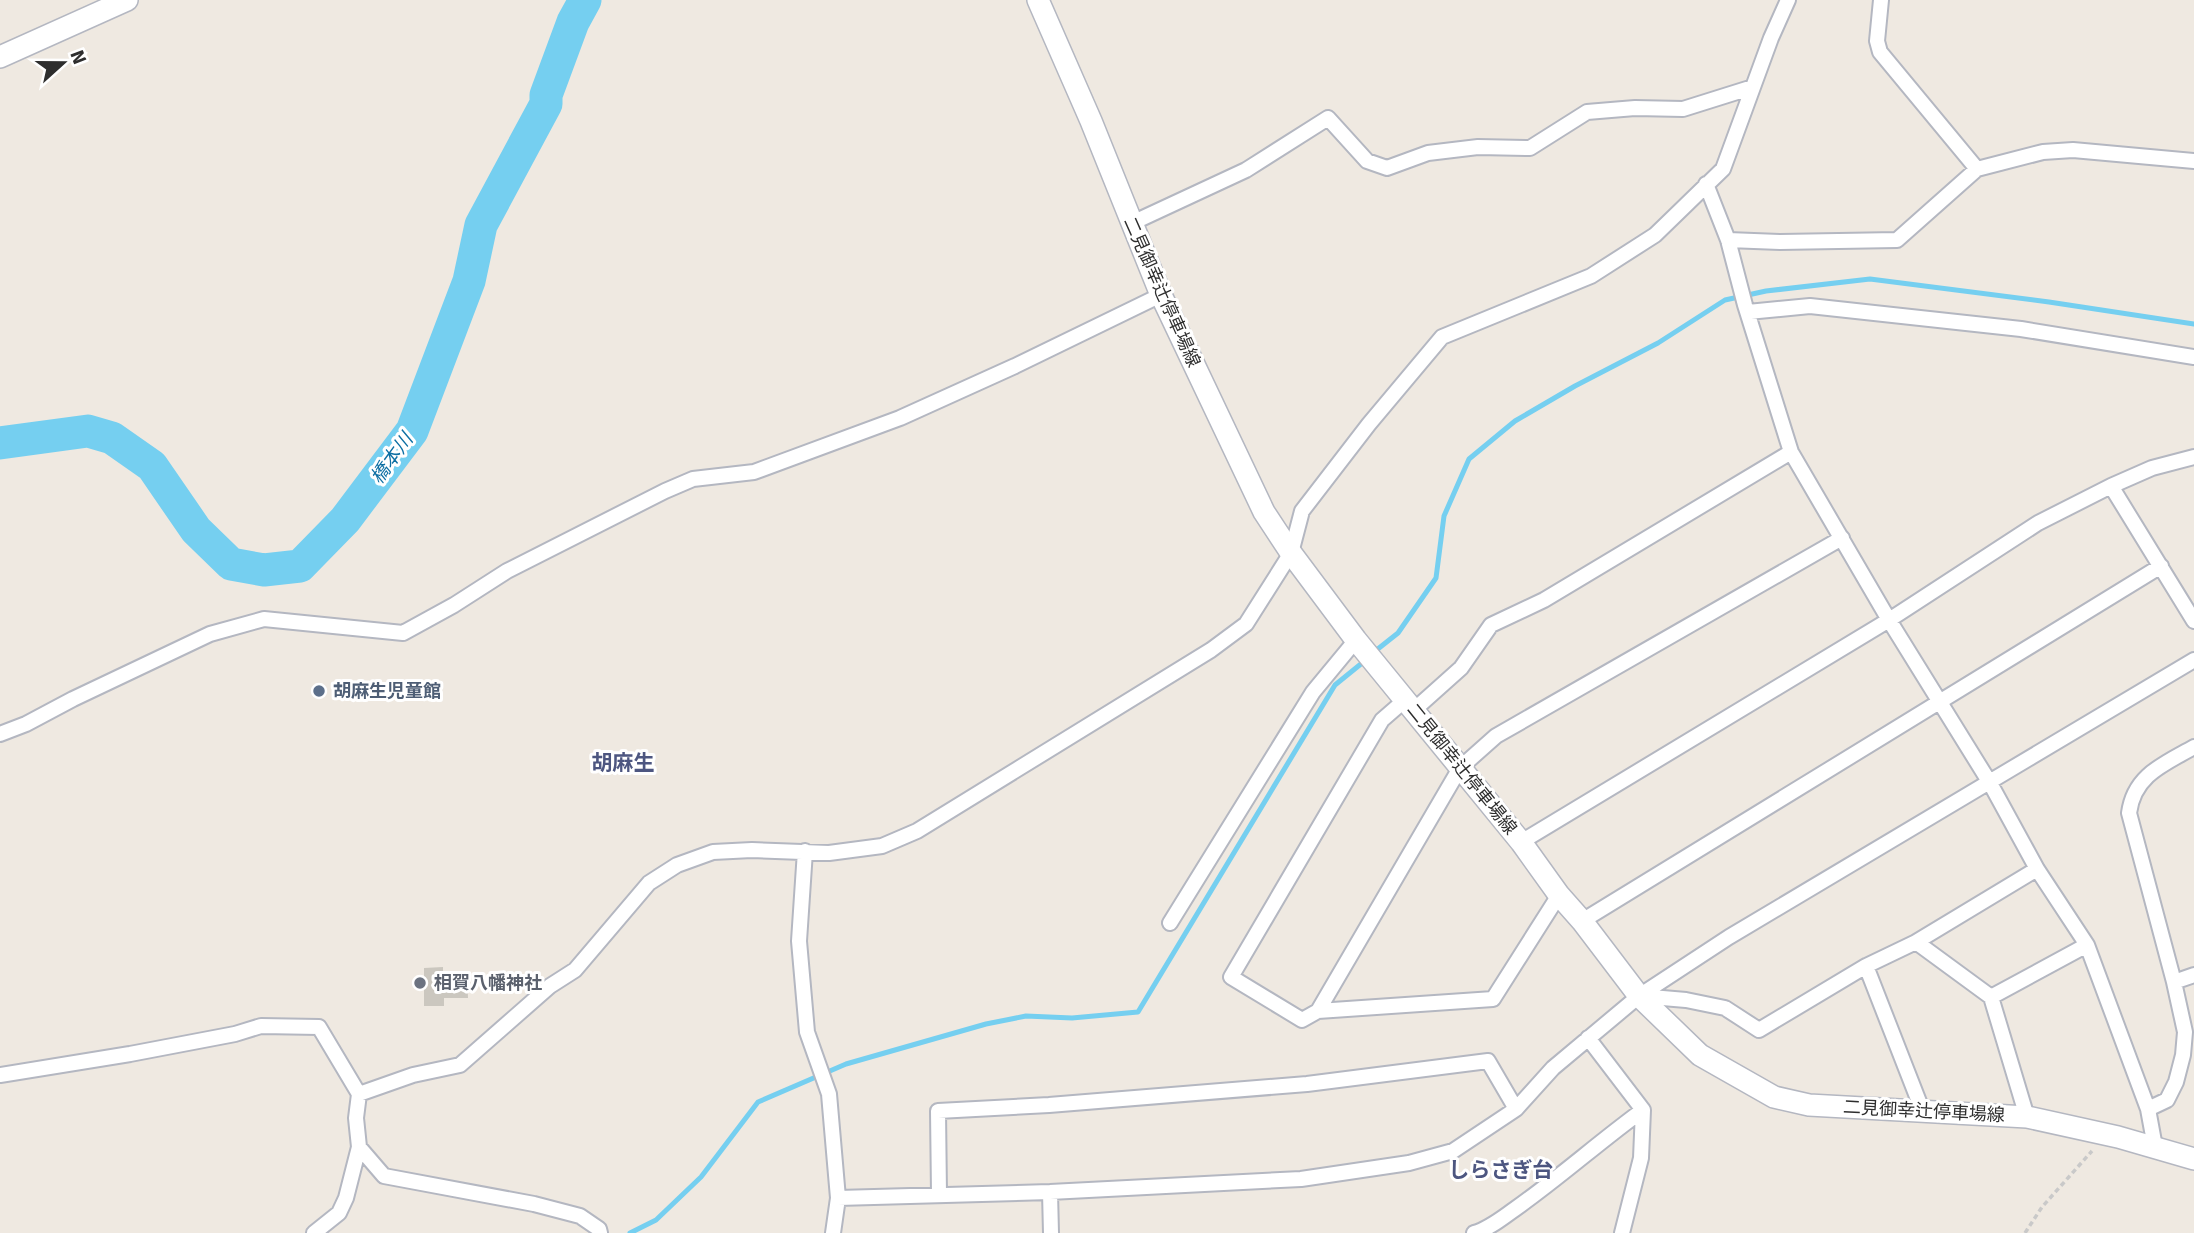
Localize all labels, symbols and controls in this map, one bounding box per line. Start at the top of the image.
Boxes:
north arrow [28,28,98,98]
text: N [64,47,92,68]
street label: 二見御幸辻停車場線 [1119,214,1205,370]
water label: 橋本川 [365,427,419,489]
place label: 胡麻生児童館 [333,680,441,702]
marker: 胡麻生児童館 [311,683,327,699]
street label: 二見御幸辻停車場線 [1402,699,1522,839]
district label: 胡麻生 [592,750,655,776]
place label: 相賀八幡神社 [434,972,542,994]
marker: 相賀八幡神社 [412,975,428,991]
street label: 二見御幸辻停車場線 [1843,1096,2005,1126]
district label: しらさぎ台 [1449,1157,1554,1183]

